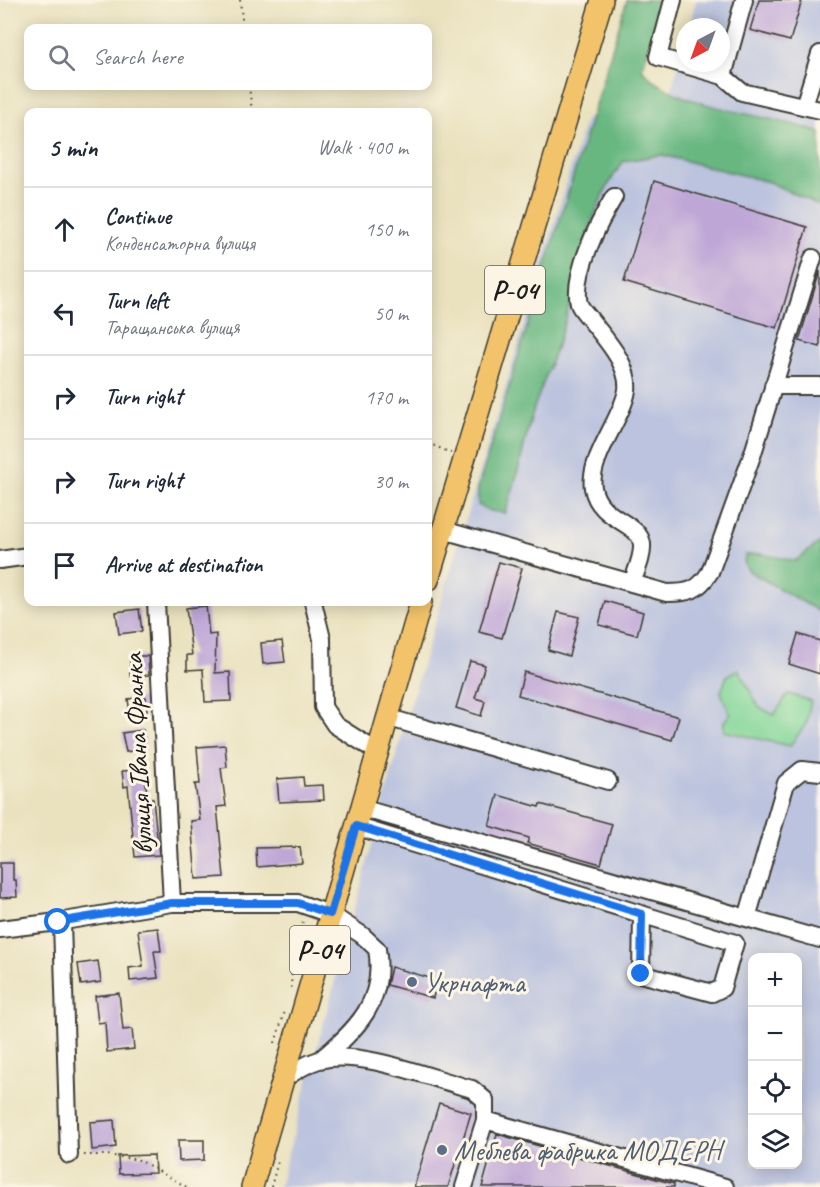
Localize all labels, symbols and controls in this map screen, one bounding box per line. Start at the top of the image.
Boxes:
north arrow [676,18,730,72]
search box [24,24,432,90]
icon: search [45,41,78,74]
text: Search here [93,43,183,71]
text: 5 min [48,131,97,164]
text: Walk · 400 m [318,135,408,160]
text: Continue [105,203,171,231]
icon: ahead [48,213,81,246]
text: 150 m [365,217,408,242]
text: Конденсаторна вулиця [105,231,255,256]
road number: Р-04 [485,266,545,314]
text: Turn left [105,287,169,315]
icon: left [48,297,81,330]
text: 50 m [374,301,408,326]
text: Таращанська вулиця [105,315,240,340]
icon: right [48,381,81,414]
text: Turn right [105,383,182,411]
text: 170 m [365,385,408,410]
icon: right [48,465,81,498]
text: Turn right [105,467,182,495]
text: 30 m [374,469,408,494]
icon: arrive [48,549,81,582]
text: Arrive at destination [105,551,262,579]
street label: вулиця Івана Франка [115,651,160,856]
route start [44,908,70,934]
road number: Р-04 [290,926,350,974]
map controls [748,953,802,1169]
button: + [748,953,802,1007]
route end [627,960,653,986]
place label: Укрнафта [424,965,526,1000]
marker: Укрнафта [405,975,419,989]
button: − [748,1007,802,1061]
button: locate [748,1061,802,1115]
button: layers [748,1115,802,1169]
place label: Меблева фабрика МОДЕРН [454,1133,725,1168]
marker: Меблева фабрика МОДЕРН [435,1143,449,1157]

